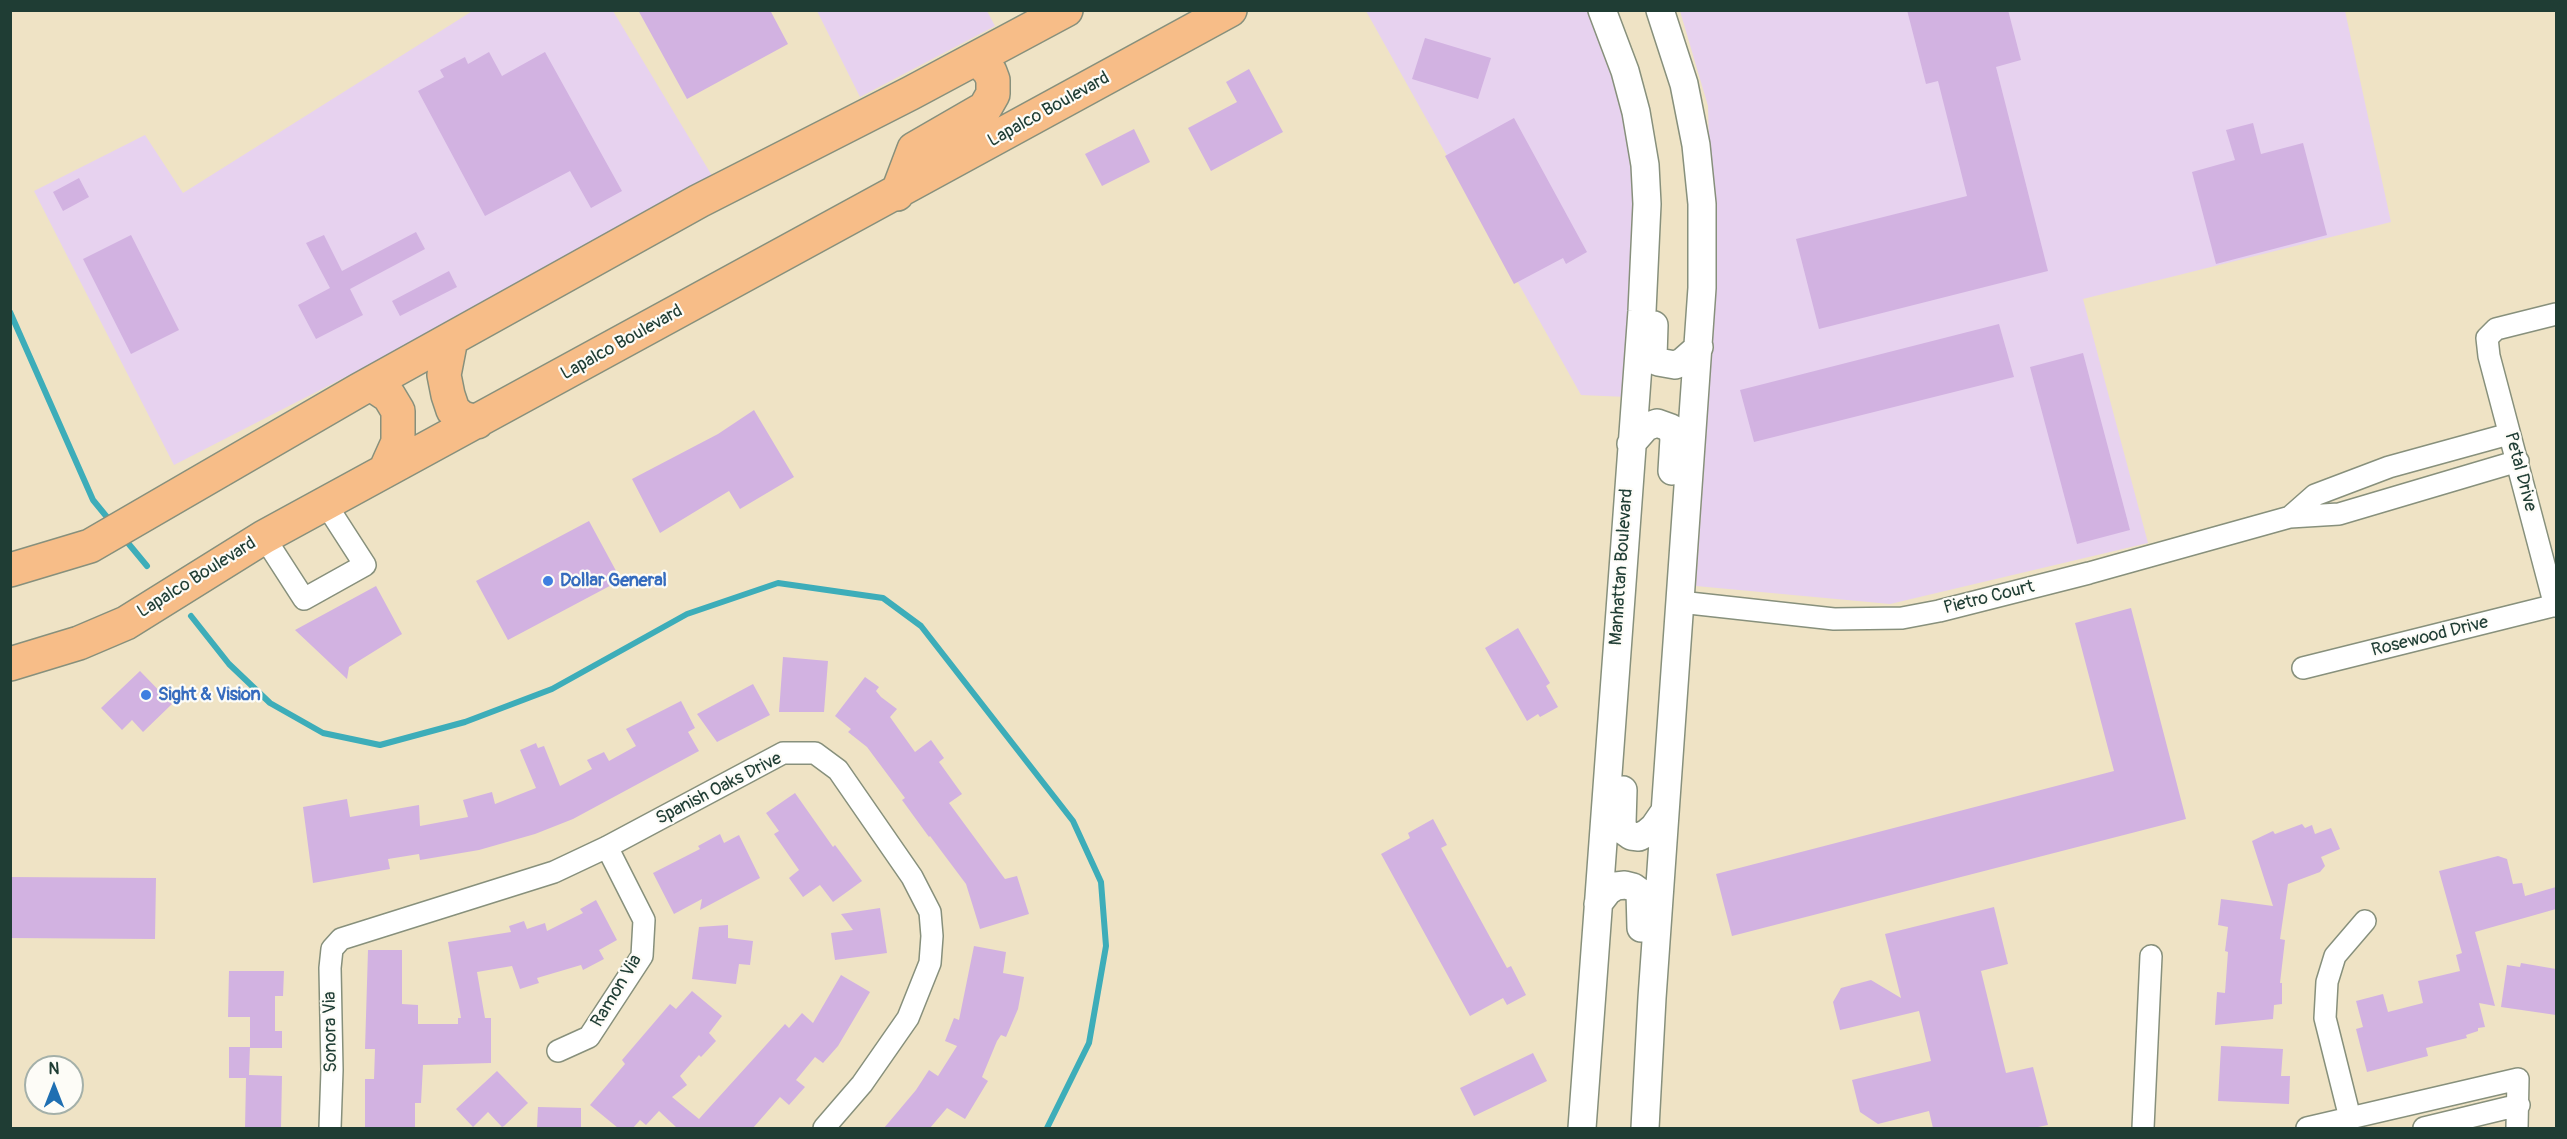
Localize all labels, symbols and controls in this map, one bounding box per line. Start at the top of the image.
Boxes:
street label: Lapalco Boulevard [984,68,1114,152]
street label: Lapalco Boulevard [557,301,687,385]
street label: Petal Drive [2499,430,2541,514]
street label: Manhattan Boulevard [1606,488,1638,646]
street label: Lapalco Boulevard [134,533,260,623]
place label: Dollar General [560,570,667,592]
marker: Dollar General [541,574,555,588]
street label: Pietro Court [1942,576,2036,620]
street label: Rosewood Drive [2369,612,2491,662]
place label: Sight & Vision [158,684,261,706]
marker: Sight & Vision [139,688,153,702]
street label: Spanish Oaks Drive [652,748,786,830]
street label: Ramon Via [587,951,647,1031]
street label: Sonora Via [319,991,343,1073]
north arrow [24,1055,84,1115]
text: N [49,1059,59,1079]

